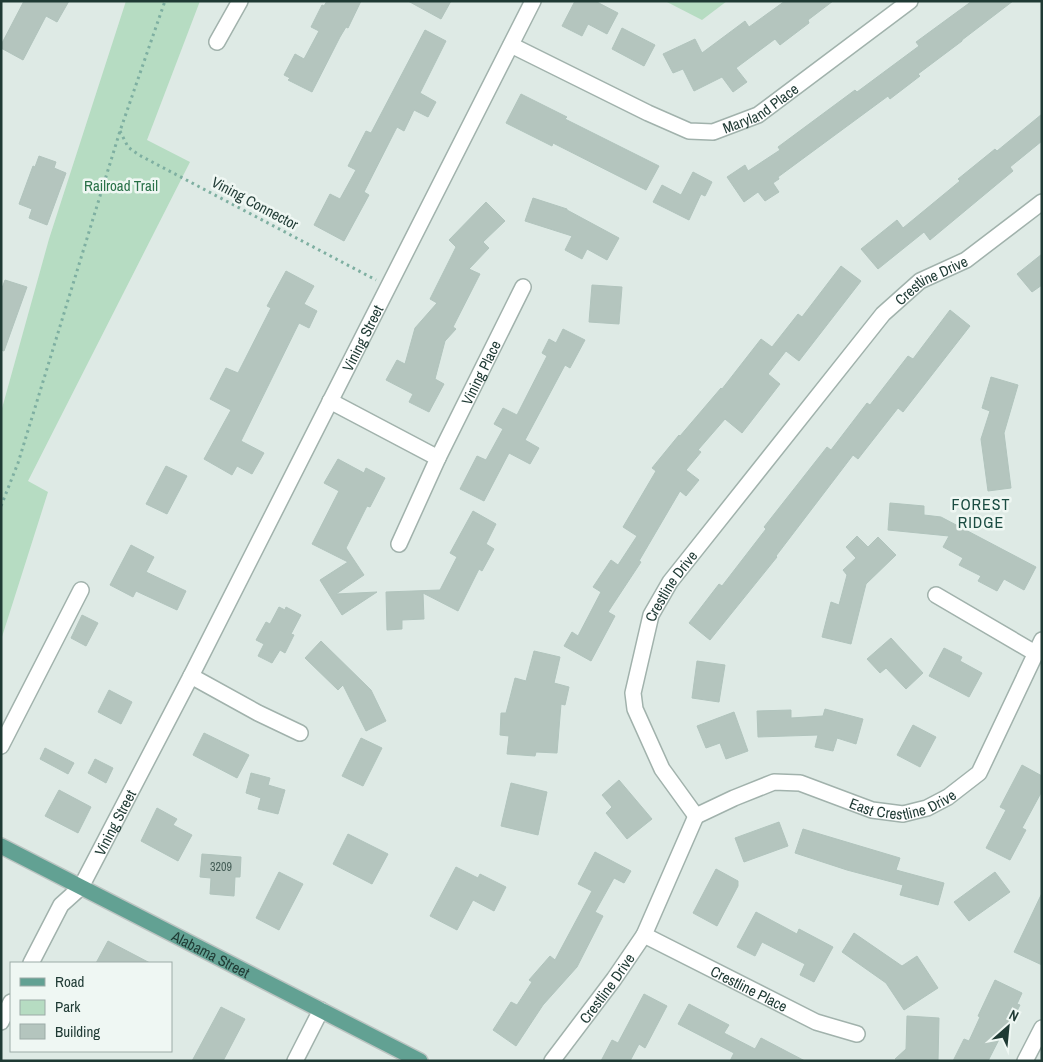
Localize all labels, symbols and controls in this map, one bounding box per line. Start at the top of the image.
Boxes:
street label: Maryland Place [719,78,802,138]
street label: Vining Connector [208,171,302,235]
park label: Railroad Trail [84,175,158,196]
street label: Crestline Drive [890,250,971,309]
street label: Vining Street [337,301,388,375]
street label: Vining Place [456,336,506,408]
district label: FOREST RIDGE [951,493,1011,533]
street label: Crestline Drive [639,546,702,623]
street label: East Crestline Drive [847,784,960,824]
street label: Vining Street [89,785,141,859]
house number: 3209 [210,859,232,875]
street label: Alabama Street [168,925,254,983]
street label: Crestline Drive [574,949,639,1027]
street label: Crestline Place [707,960,791,1017]
legend [10,962,172,1052]
text: Road [55,971,84,992]
text: Park [55,996,81,1017]
north arrow [983,1002,1033,1052]
text: N [1006,1006,1022,1025]
text: Building [55,1021,100,1042]

